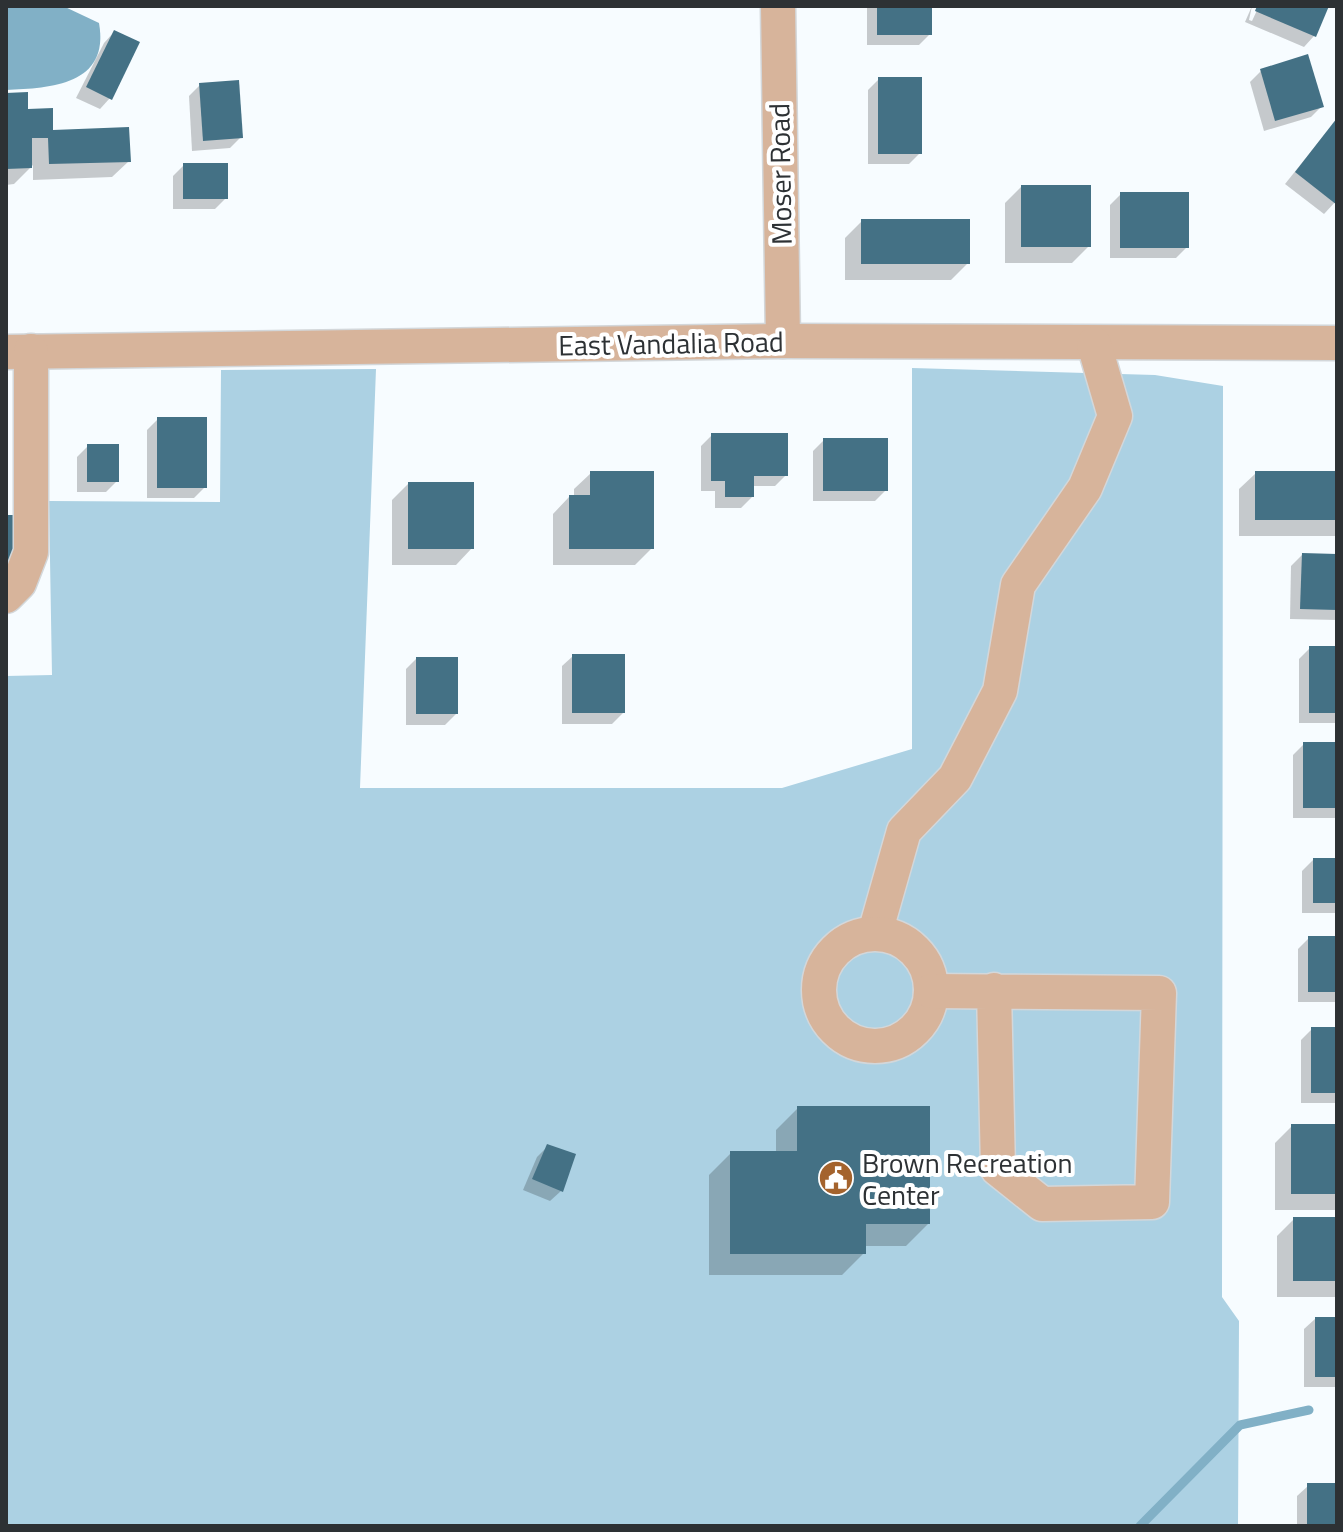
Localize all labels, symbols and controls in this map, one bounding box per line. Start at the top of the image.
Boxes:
street label: Moser Road [757,103,803,245]
street label: East Vandalia Road [558,320,784,366]
place label: Brown Recreation Center [862,1141,1073,1216]
public building icon: Brown Recreation Center [817,1159,855,1197]

